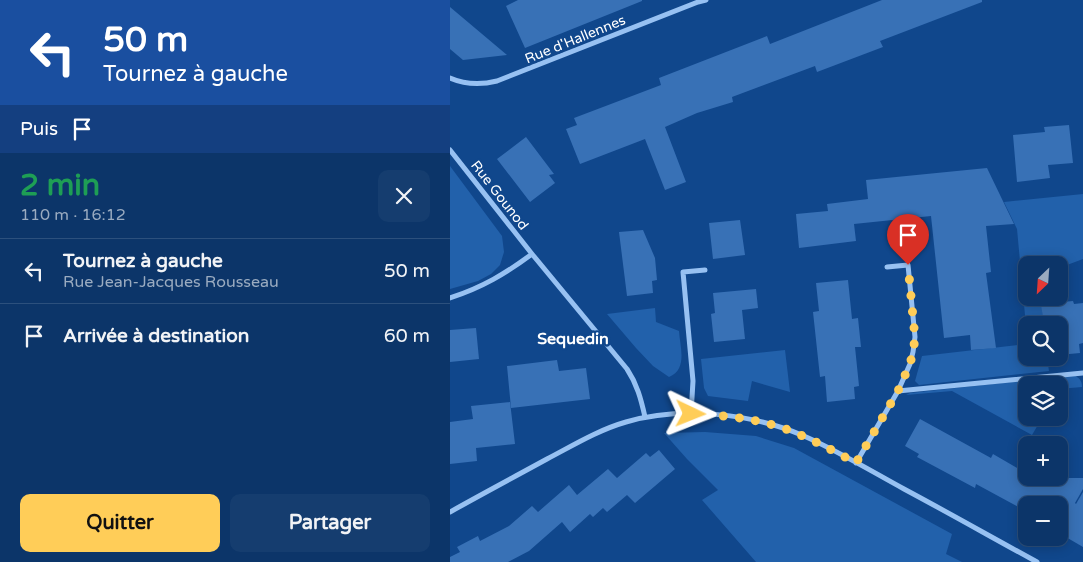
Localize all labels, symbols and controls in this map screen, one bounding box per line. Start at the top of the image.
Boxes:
street label: Rue d'Hallennes [522,11,628,67]
text: 50 m [103,19,188,61]
icon: left [20,20,85,85]
text: Tournez à gauche [103,61,288,87]
icon: arrive [68,115,96,143]
text: Puis [20,118,58,140]
street label: Rue Gounod [467,157,532,233]
text: 2 min [20,167,100,204]
button: close [378,170,430,222]
text: 110 m · 16:12 [20,205,126,225]
pin [887,214,929,265]
icon: arrive [894,221,922,249]
text: Tournez à gauche [63,250,223,272]
north arrow [1018,256,1068,306]
map controls [1018,256,1068,546]
icon: left [20,257,48,285]
text: 50 m [384,260,430,282]
text: Rue Jean-Jacques Rousseau [63,272,279,292]
button: search [1018,316,1068,366]
icon: arrive [20,322,48,350]
text: Arrivée à destination [63,325,249,347]
text: 60 m [384,325,430,347]
district label: Sequedin [537,329,609,349]
button: layers [1018,376,1068,426]
position arrow [664,387,716,439]
button: + [1018,436,1068,486]
button: Quitter [20,494,220,552]
button: Partager [230,494,430,552]
button: − [1018,496,1068,546]

